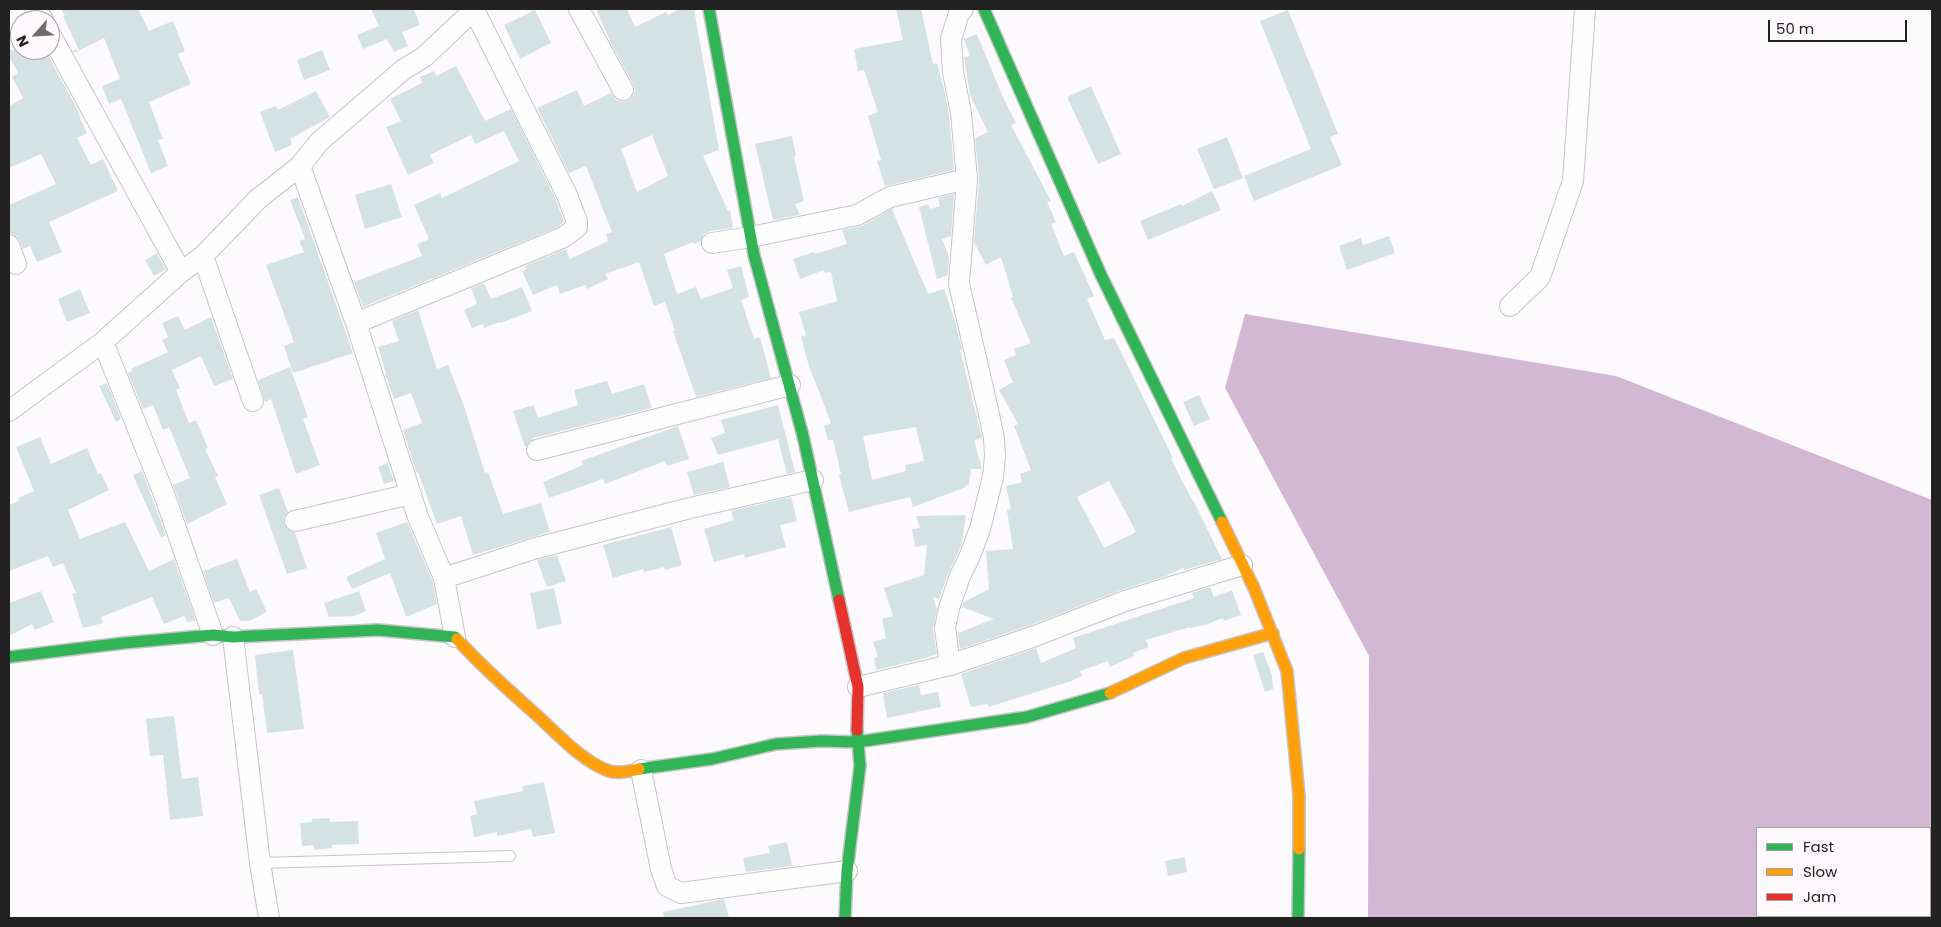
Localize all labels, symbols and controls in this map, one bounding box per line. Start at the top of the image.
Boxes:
north arrow [10,10,60,60]
scale bar [1771,10,1910,42]
text: 50 m [1776,18,1814,39]
text: N [11,32,34,50]
legend [1756,827,1931,917]
text: Fast [1803,836,1834,857]
text: Slow [1803,861,1837,882]
text: Jam [1803,886,1837,907]

